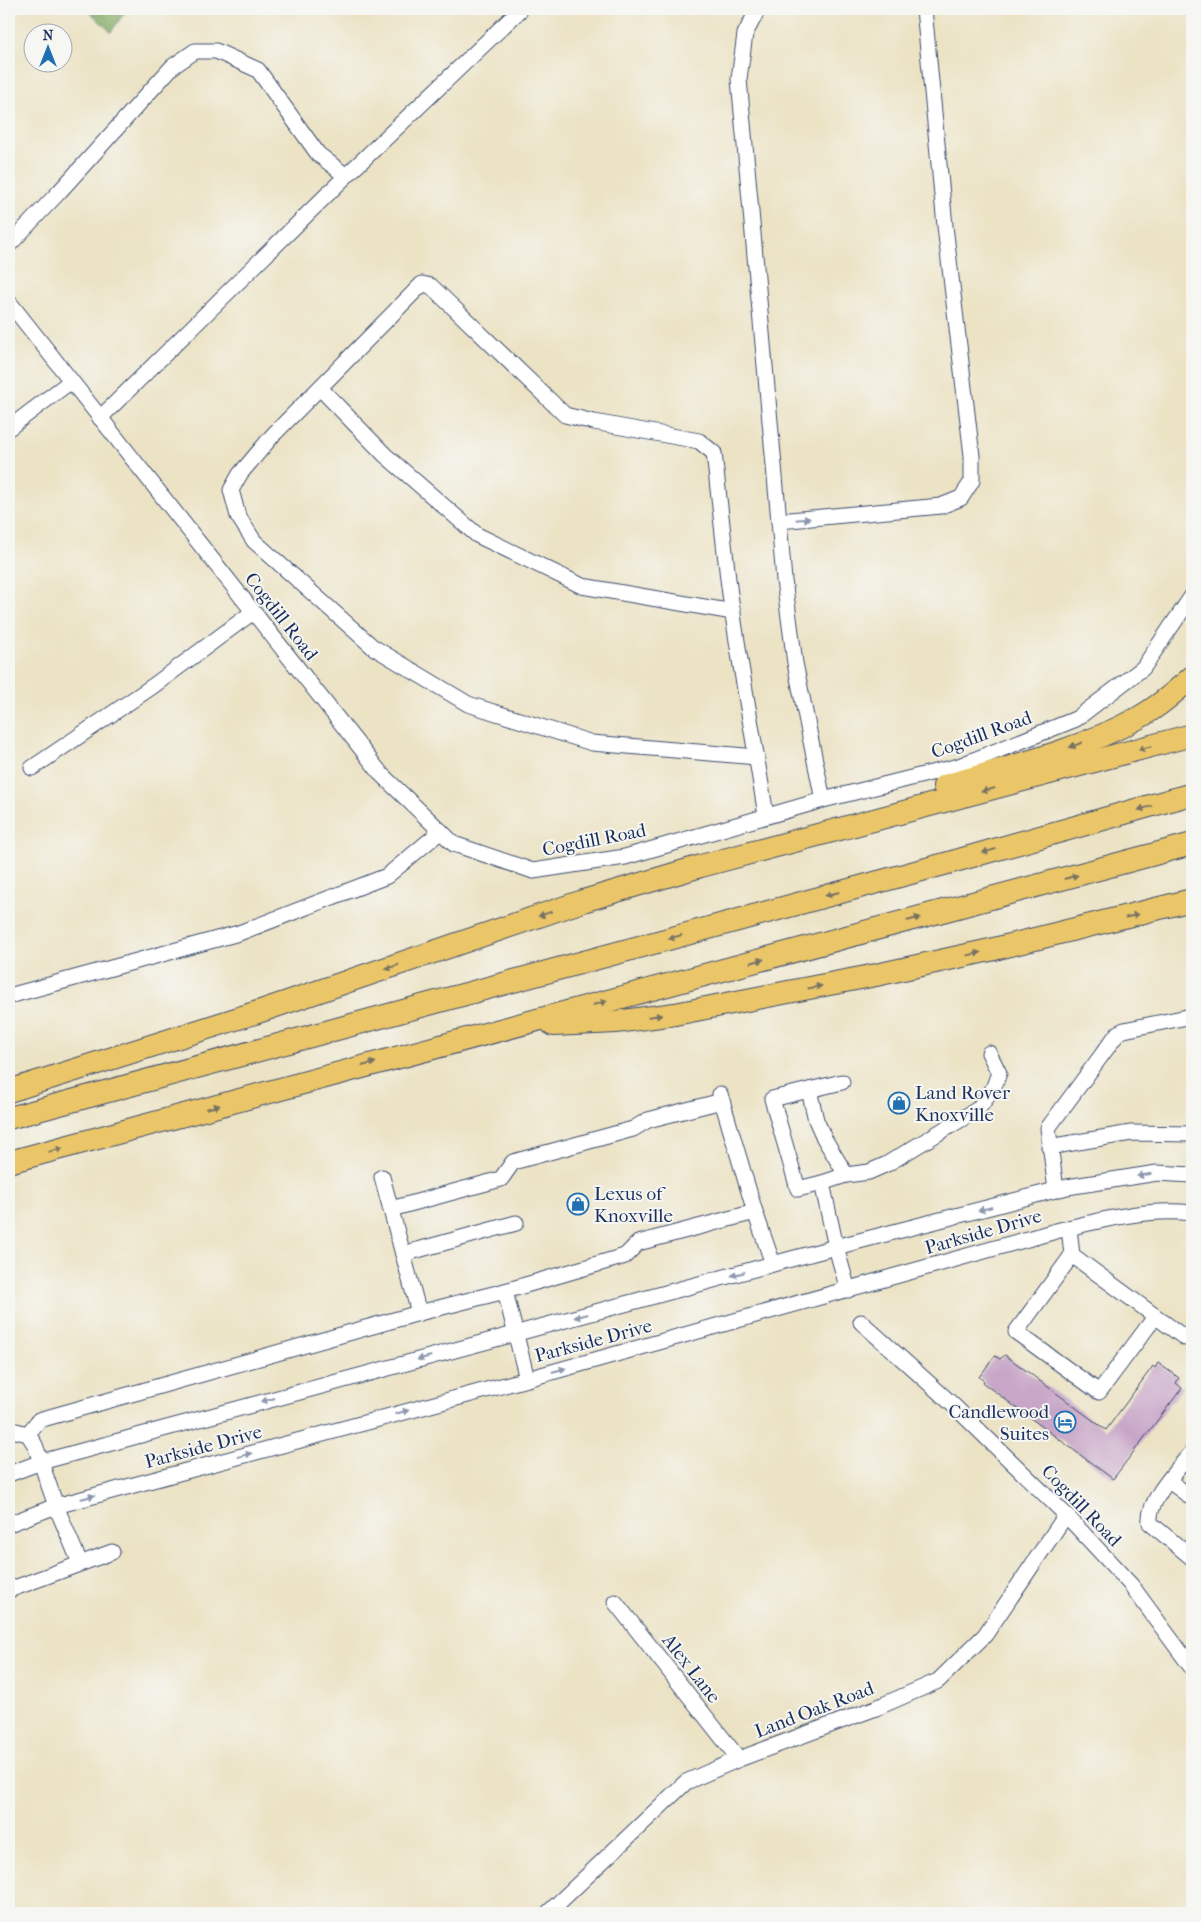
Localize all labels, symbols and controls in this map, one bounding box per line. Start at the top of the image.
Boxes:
north arrow [22,22,72,72]
text: N [43,27,54,44]
one-way arrow [795,515,811,523]
street label: Cogdill Road [240,568,323,665]
street label: Cogdill Road [928,706,1035,763]
one-way arrow [1068,742,1083,749]
one-way arrow [1138,744,1153,752]
one-way arrow [981,786,996,794]
one-way arrow [1138,804,1153,812]
street label: Cogdill Road [540,819,649,861]
one-way arrow [981,848,996,856]
one-way arrow [1063,873,1078,881]
one-way arrow [825,891,840,899]
one-way arrow [538,911,553,918]
one-way arrow [1124,911,1139,919]
one-way arrow [906,915,921,923]
one-way arrow [668,933,683,941]
one-way arrow [966,949,982,957]
one-way arrow [749,957,764,965]
one-way arrow [384,963,399,971]
one-way arrow [807,983,822,991]
one-way arrow [592,998,607,1006]
one-way arrow [647,1012,663,1020]
one-way arrow [362,1060,377,1068]
place label: Land Rover Knoxville [915,1082,1011,1126]
shop icon: Land Rover Knoxville [887,1091,911,1115]
one-way arrow [205,1103,220,1111]
one-way arrow [48,1145,63,1153]
one-way arrow [1135,1171,1151,1179]
place label: Lexus of Knoxville [594,1183,673,1227]
shop icon: Lexus of Knoxville [566,1192,590,1216]
street label: Parkside Drive [922,1205,1044,1259]
one-way arrow [977,1205,992,1213]
one-way arrow [731,1270,746,1278]
one-way arrow [574,1312,589,1320]
street label: Parkside Drive [532,1315,654,1367]
one-way arrow [417,1354,432,1362]
one-way arrow [551,1366,566,1374]
one-way arrow [260,1397,275,1405]
place label: Candlewood Suites [948,1401,1050,1445]
one-way arrow [394,1408,409,1416]
hotel icon: Candlewood Suites [1053,1410,1077,1434]
street label: Parkside Drive [142,1421,264,1473]
one-way arrow [237,1451,252,1459]
street label: Cogdill Road [1037,1460,1126,1552]
one-way arrow [81,1493,96,1501]
street label: Alex Lane [657,1629,725,1707]
street label: Land Oak Road [752,1677,878,1743]

